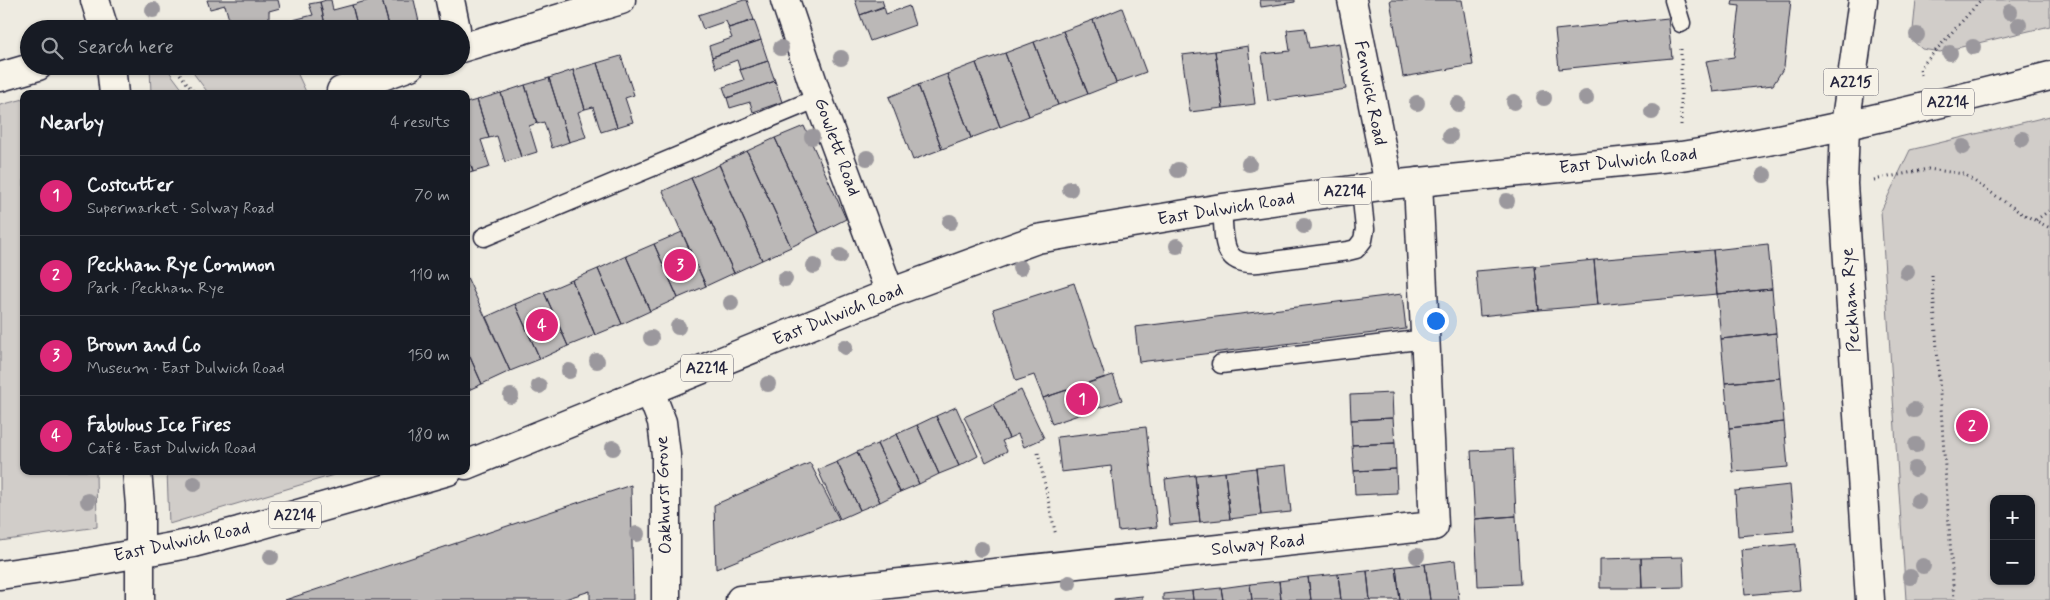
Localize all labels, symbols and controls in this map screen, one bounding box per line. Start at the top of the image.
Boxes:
search box [20,20,470,75]
icon: search [38,34,66,62]
text: Search here [78,35,174,60]
street label: Fenwick Road [1348,39,1392,147]
road number: A2215 [1824,68,1878,95]
road number: A2214 [1922,88,1974,115]
street label: Gowlett Road [808,95,866,199]
text: Nearby [40,109,104,137]
text: 4 results [390,112,450,133]
street label: East Dulwich Road [1558,142,1698,180]
text: Costcutter [87,173,174,198]
road number: A2214 [1319,178,1371,205]
text: 1 [52,185,60,206]
text: 70 m [414,185,450,206]
street label: East Dulwich Road [1156,186,1296,232]
text: Supermarket · Solway Road [87,198,274,219]
pin: 3 [664,246,696,284]
street label: Peckham Rye [1835,247,1867,353]
text: Peckham Rye Common [87,253,275,278]
text: 2 [52,265,60,286]
text: 110 m [409,265,450,286]
text: Park · Peckham Rye [87,278,224,299]
street label: East Dulwich Road [769,278,907,352]
pin: 4 [526,306,558,344]
your location [1423,308,1449,334]
text: Brown and Co [87,333,201,358]
text: 3 [52,345,60,366]
text: 150 m [408,345,450,366]
road number: A2214 [681,354,733,382]
text: Museum · East Dulwich Road [87,358,285,379]
pin: 1 [1066,380,1098,418]
pin: 2 [1956,407,1988,445]
text: Fabulous Ice Fires [87,413,231,438]
text: 4 [51,425,61,446]
text: 180 m [407,425,450,446]
street label: Oakhurst Grove [650,435,678,555]
text: Café · East Dulwich Road [87,438,256,459]
map controls [1990,495,2035,585]
button: + [1990,495,2035,540]
road number: A2214 [269,502,321,528]
street label: East Dulwich Road [112,516,252,568]
street label: Solway Road [1210,528,1306,562]
button: − [1990,540,2035,585]

